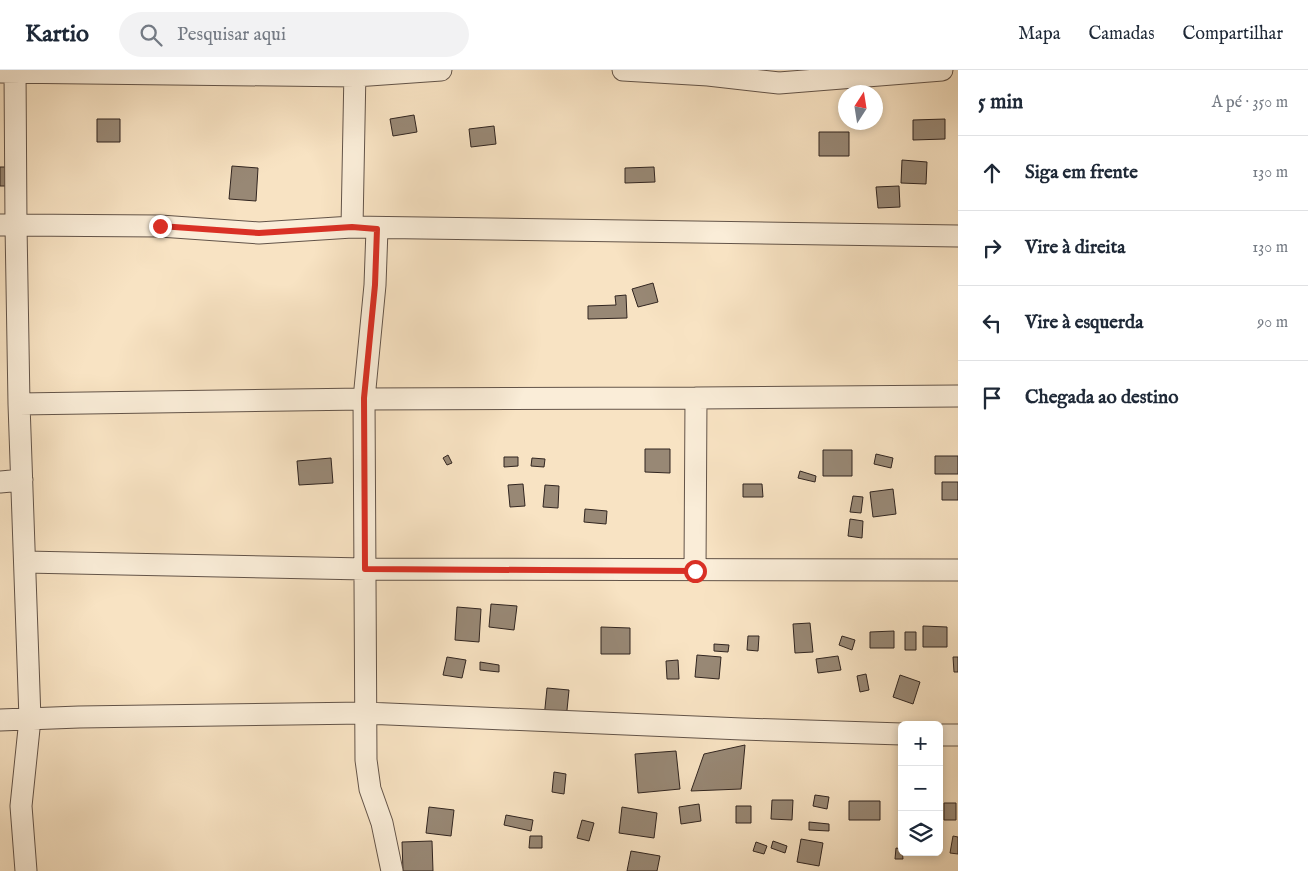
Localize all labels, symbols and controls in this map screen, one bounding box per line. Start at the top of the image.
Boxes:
search box [119,12,469,57]
text: Kartio [25,19,89,50]
icon: search [137,21,165,49]
text: Pesquisar aqui [177,23,286,47]
text: Mapa [1018,23,1060,46]
text: Camadas [1088,23,1154,46]
text: Compartilhar [1182,23,1283,46]
north arrow [838,85,883,130]
text: 5 min [978,89,1023,116]
text: A pé · 350 m [1212,93,1288,113]
icon: ahead [978,159,1006,187]
text: Siga em frente [1025,161,1138,185]
text: 130 m [1252,163,1288,183]
route end [149,215,172,238]
icon: right [978,234,1006,262]
text: Vire à direita [1025,236,1125,260]
text: 130 m [1252,238,1288,258]
icon: left [978,309,1006,337]
text: Vire à esquerda [1025,311,1143,335]
text: 90 m [1257,313,1288,333]
icon: arrive [978,384,1006,412]
text: Chegada ao destino [1025,386,1178,410]
route start [684,560,707,583]
map controls [898,721,943,856]
button: + [898,721,943,766]
button: − [898,766,943,811]
button: layers [898,811,943,856]

